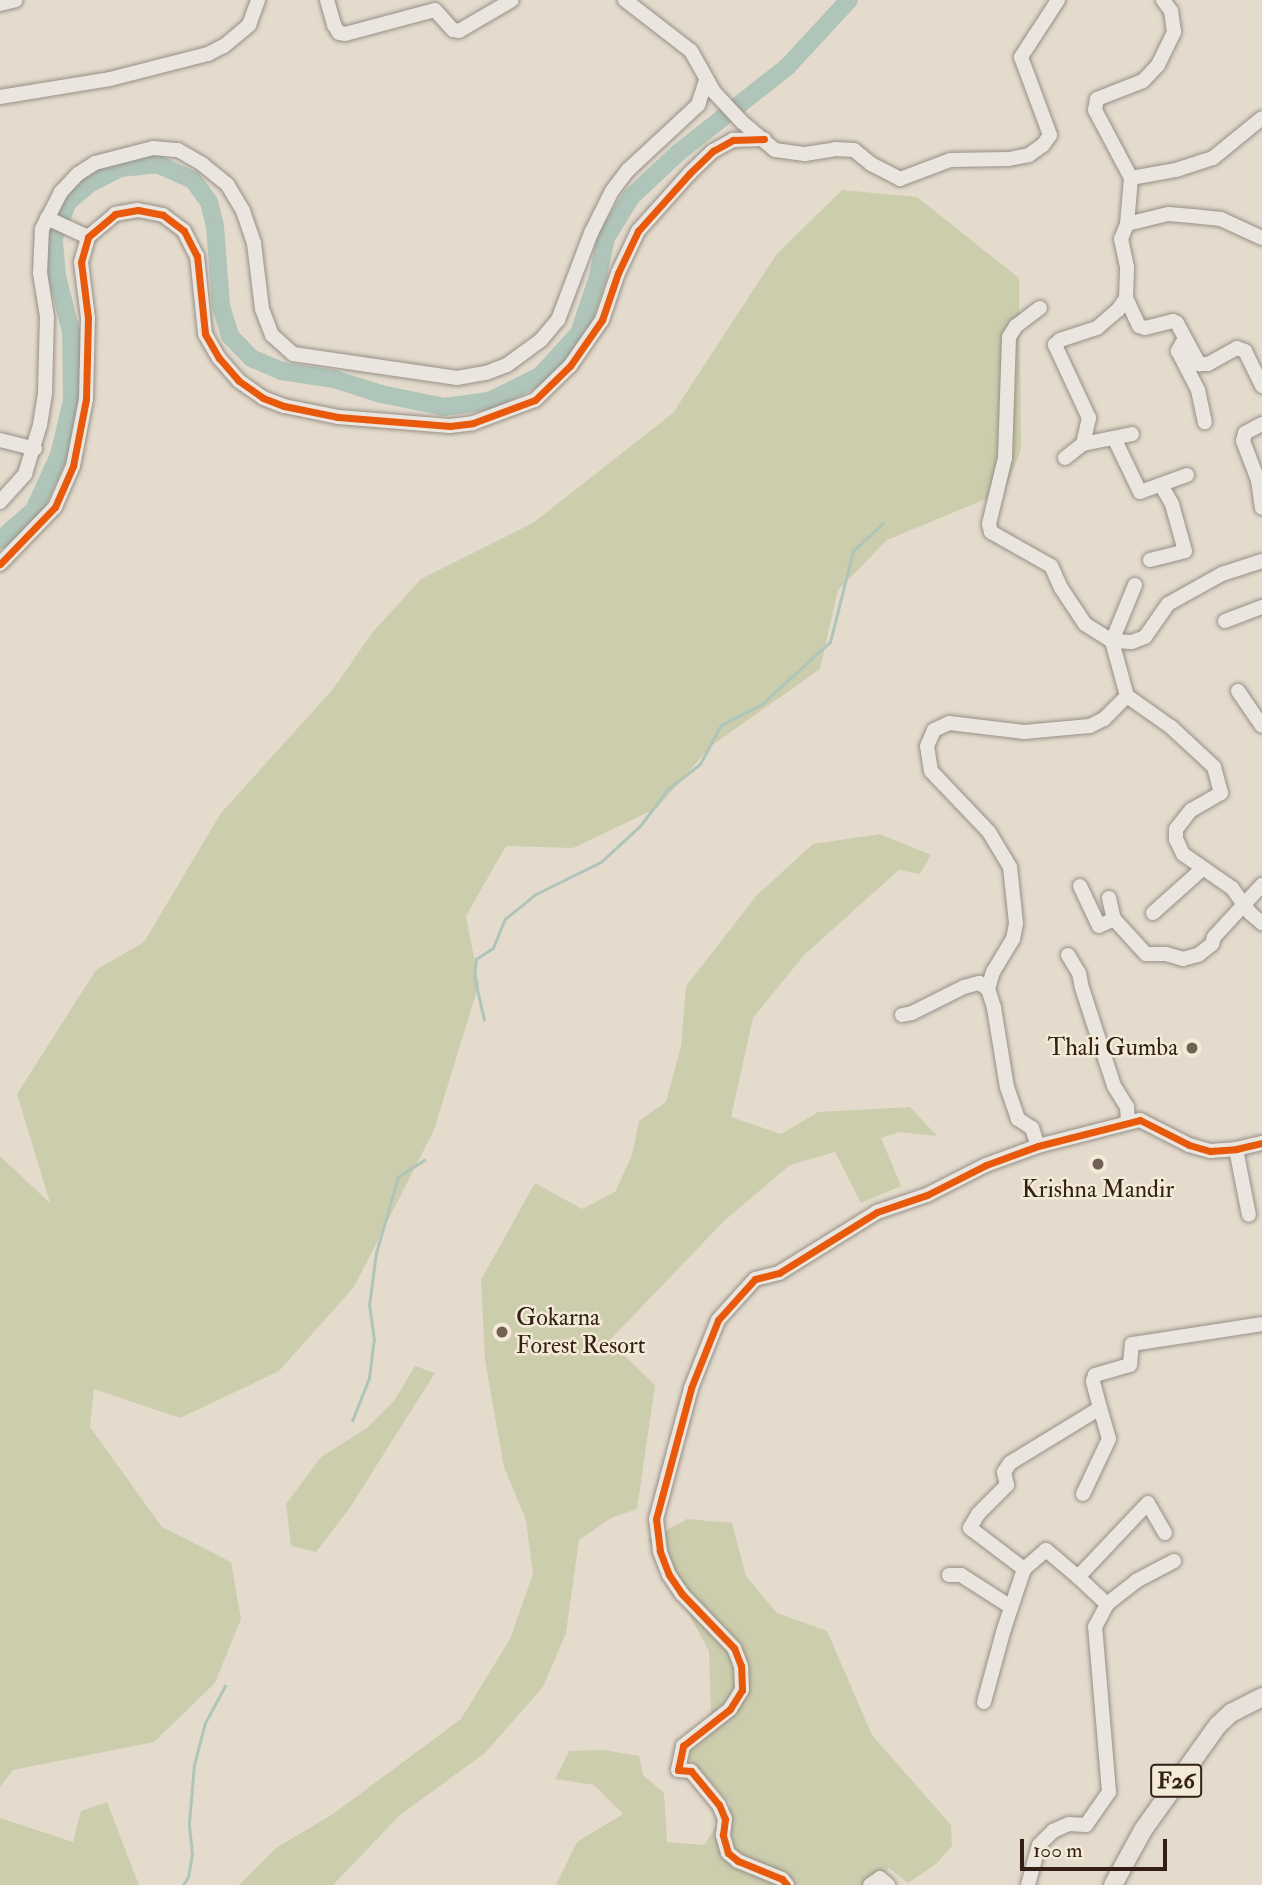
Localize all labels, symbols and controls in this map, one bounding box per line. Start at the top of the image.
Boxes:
place label: Thali Gumba [1047,1034,1178,1062]
marker: Thali Gumba [1184,1040,1200,1056]
marker: Krishna Mandir [1090,1156,1106,1172]
place label: Krishna Mandir [1022,1176,1174,1204]
place label: Gokarna Forest Resort [516,1304,646,1360]
marker: Gokarna Forest Resort [494,1324,510,1340]
road number: F26 [1150,1762,1202,1800]
scale bar [1024,1826,1171,1870]
text: 100 m [1033,1837,1083,1864]

